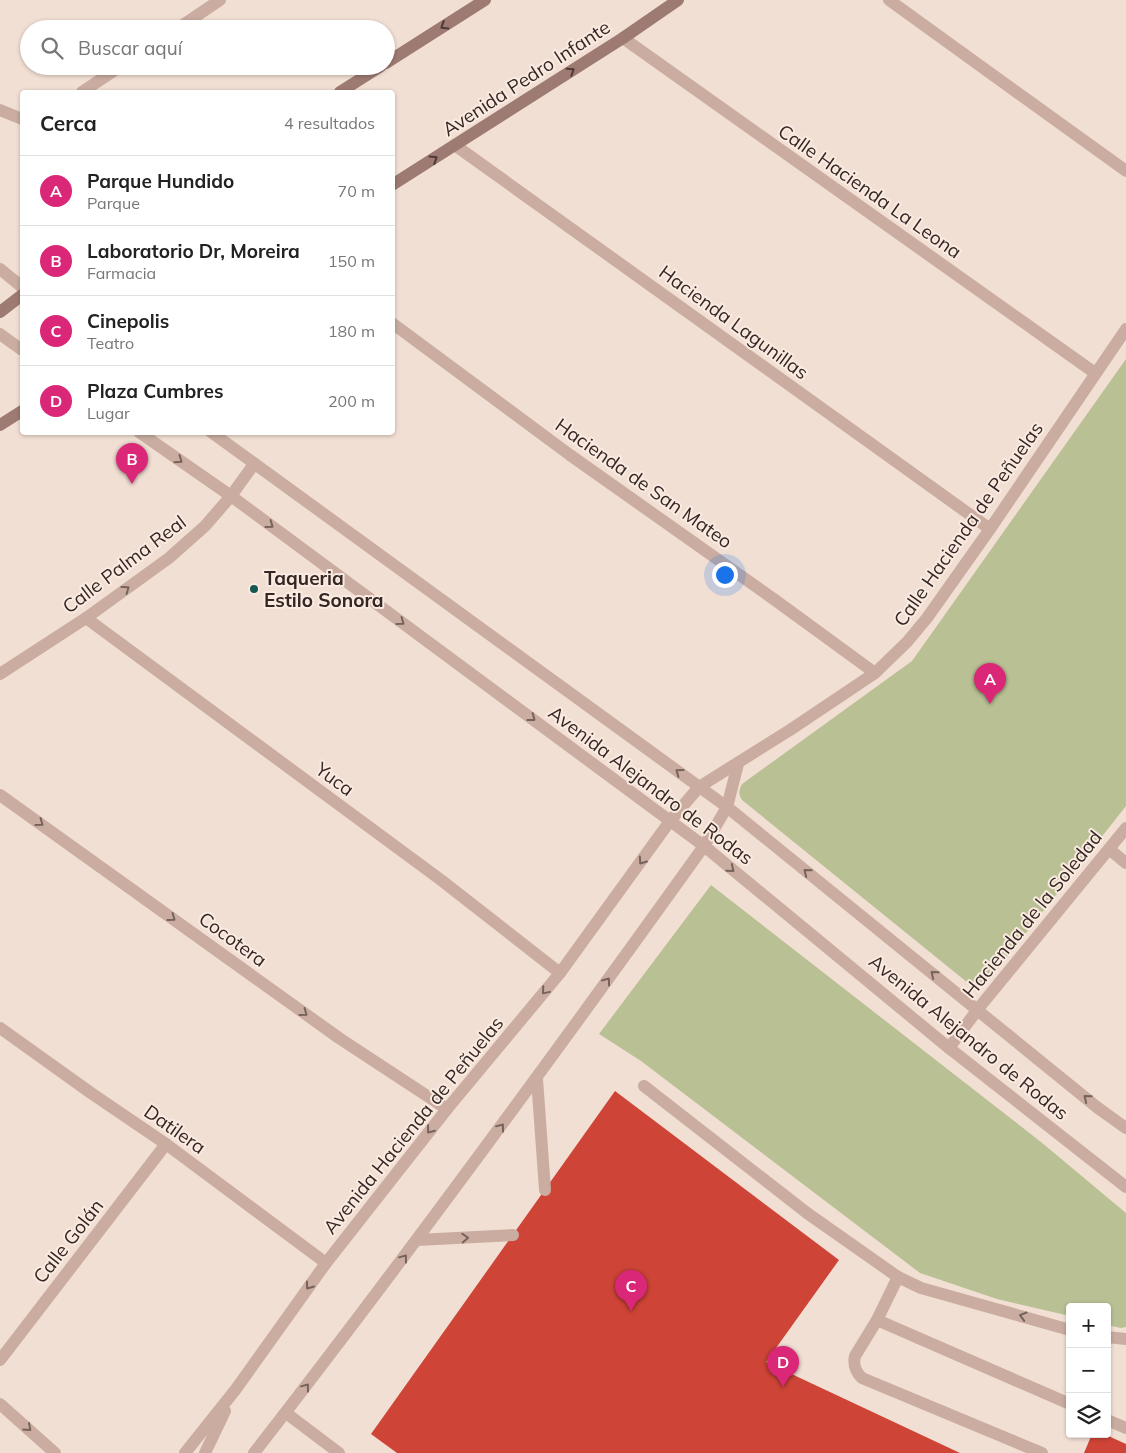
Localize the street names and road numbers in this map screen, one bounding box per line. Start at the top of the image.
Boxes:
street label: Avenida Pedro Infante [438,15,614,141]
street label: Calle Hacienda La Leona [774,119,966,263]
street label: Hacienda Lagunillas [655,260,813,384]
street label: Hacienda de San Mateo [551,413,737,553]
street label: Calle Hacienda de Peñuelas [888,417,1048,631]
street label: Calle Palma Real [57,510,191,618]
street label: Avenida Alejandro de Rodas [544,700,758,870]
street label: Yuca [310,756,359,801]
street label: Hacienda de la Soledad [957,825,1107,1003]
street label: Cocotera [194,906,272,972]
street label: Avenida Alejandro de Rodas [864,949,1074,1125]
street label: Avenida Hacienda de Peñuelas [318,1011,508,1239]
street label: Datilera [140,1099,210,1159]
street label: Calle Golán [28,1194,108,1288]

